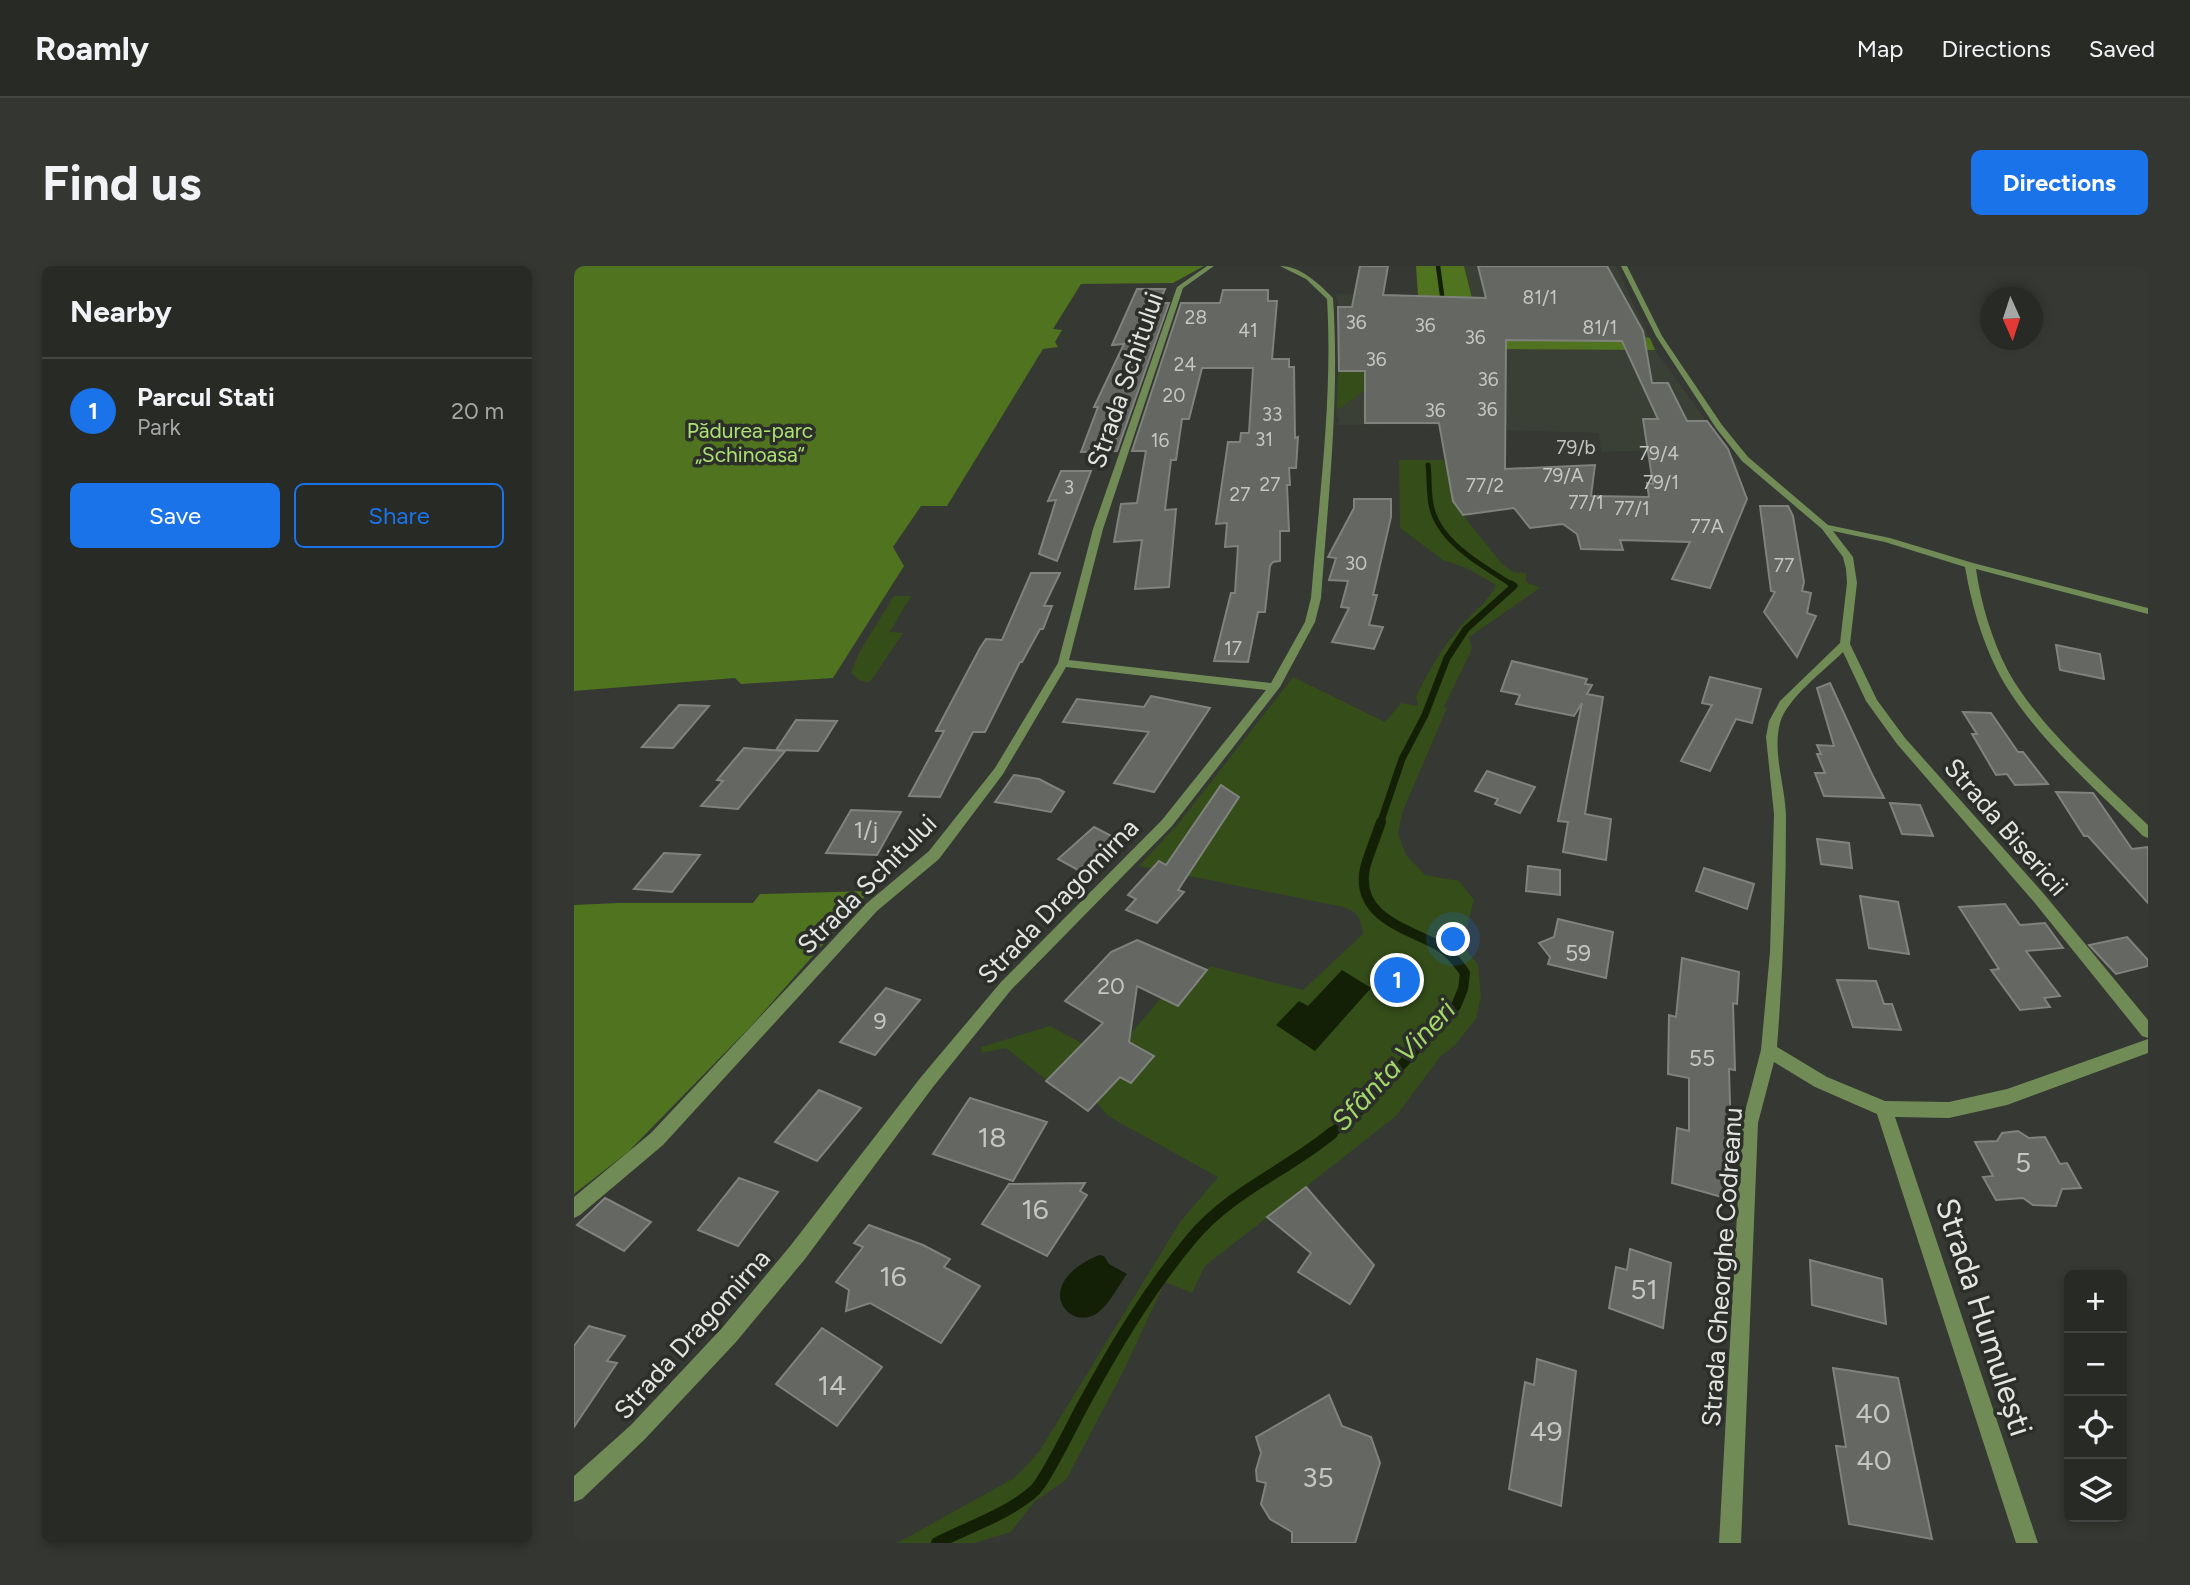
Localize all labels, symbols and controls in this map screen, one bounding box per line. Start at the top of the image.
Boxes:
text: Roamly [35,29,149,68]
text: Map [1857,34,1903,63]
text: Directions [1941,34,2051,63]
text: Saved [2089,34,2155,63]
button: Directions [1971,150,2148,215]
text: Find us [42,153,201,212]
house number: 81/1 [1523,286,1557,309]
north arrow [1980,287,2043,350]
street label: Strada Schitului [1080,288,1170,472]
text: Nearby [70,293,172,330]
house number: 28 [1185,306,1207,329]
house number: 36 [1345,311,1367,334]
house number: 36 [1414,314,1436,337]
house number: 81/1 [1583,316,1617,339]
house number: 41 [1238,319,1258,342]
house number: 36 [1464,326,1486,349]
house number: 36 [1365,348,1387,371]
house number: 24 [1174,353,1196,376]
house number: 36 [1477,368,1499,391]
text: Parcul Stati [137,381,275,413]
house number: 20 [1163,384,1185,407]
text: 1 [88,397,98,425]
text: 20 m [451,397,504,425]
house number: 36 [1476,398,1498,421]
house number: 36 [1424,399,1446,422]
house number: 33 [1262,403,1282,426]
text: Park [137,413,181,441]
park label: Pădurea-parc „Schinoasa“ [687,418,813,467]
house number: 31 [1255,428,1273,451]
house number: 16 [1151,429,1170,452]
house number: 79/b [1556,436,1596,459]
house number: 79/4 [1639,442,1679,465]
house number: 79/A [1542,464,1584,487]
house number: 79/1 [1643,471,1679,494]
house number: 27 [1260,473,1280,496]
house number: 77/2 [1466,474,1504,497]
house number: 3 [1064,476,1074,499]
button: Save [70,483,280,548]
button: Share [294,483,504,548]
house number: 27 [1230,483,1250,506]
house number: 77/1 [1568,491,1604,514]
house number: 77/1 [1614,497,1650,520]
house number: 77A [1690,515,1724,538]
house number: 30 [1345,552,1367,575]
house number: 77 [1774,554,1794,577]
house number: 17 [1224,637,1242,660]
street label: Strada Bisericii [1938,752,2074,902]
street label: Strada Schitului [791,808,943,960]
street label: Strada Dragomirna [971,812,1145,990]
house number: 1/j [854,816,878,844]
your location [1436,922,1470,956]
house number: 59 [1565,939,1591,967]
pin: 1 [1374,954,1420,1006]
house number: 20 [1097,972,1125,1000]
water label: Sfânta Vineri [1324,992,1463,1137]
house number: 9 [873,1007,887,1035]
house number: 55 [1689,1044,1715,1072]
street label: Strada Gheorghe Codreanu [1695,1106,1749,1428]
house number: 18 [978,1120,1006,1154]
house number: 5 [2015,1145,2031,1179]
house number: 16 [1021,1192,1049,1226]
street label: Strada Humulești [1928,1193,2040,1441]
street label: Strada Dragomirna [607,1242,777,1426]
house number: 16 [879,1259,907,1293]
map controls [2064,1270,2127,1522]
button: + [2064,1270,2127,1333]
house number: 51 [1630,1272,1658,1306]
button: − [2064,1333,2127,1396]
house number: 14 [818,1368,846,1402]
house number: 40 [1855,1396,1891,1430]
button: locate [2064,1396,2127,1459]
house number: 49 [1529,1414,1563,1448]
house number: 40 [1856,1443,1892,1477]
button: layers [2064,1459,2127,1522]
house number: 35 [1302,1460,1334,1494]

